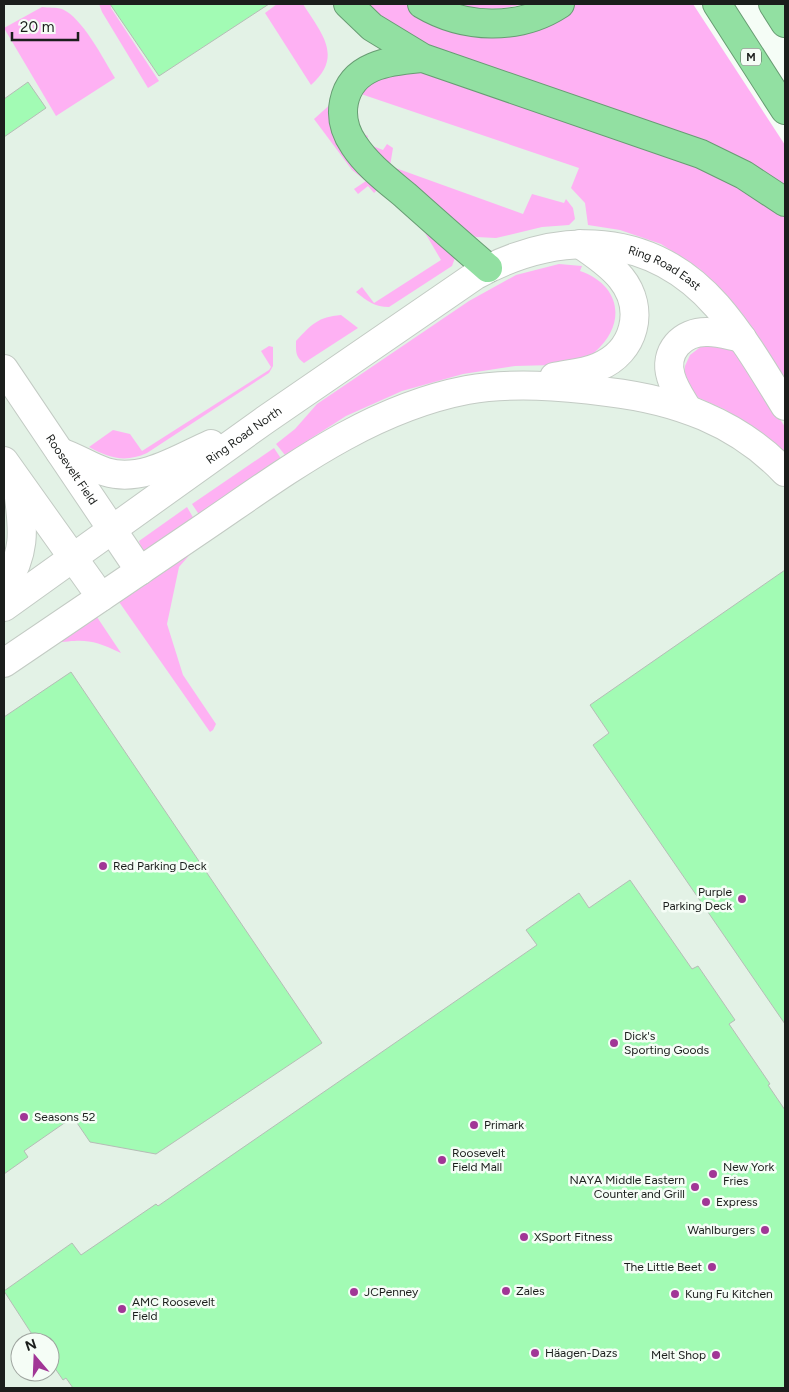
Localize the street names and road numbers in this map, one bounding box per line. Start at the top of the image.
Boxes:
road number: M [741,48,761,66]
street label: Ring Road East [627,243,704,293]
street label: Ring Road North [203,404,284,467]
street label: Roosevelt Field [43,432,100,507]

